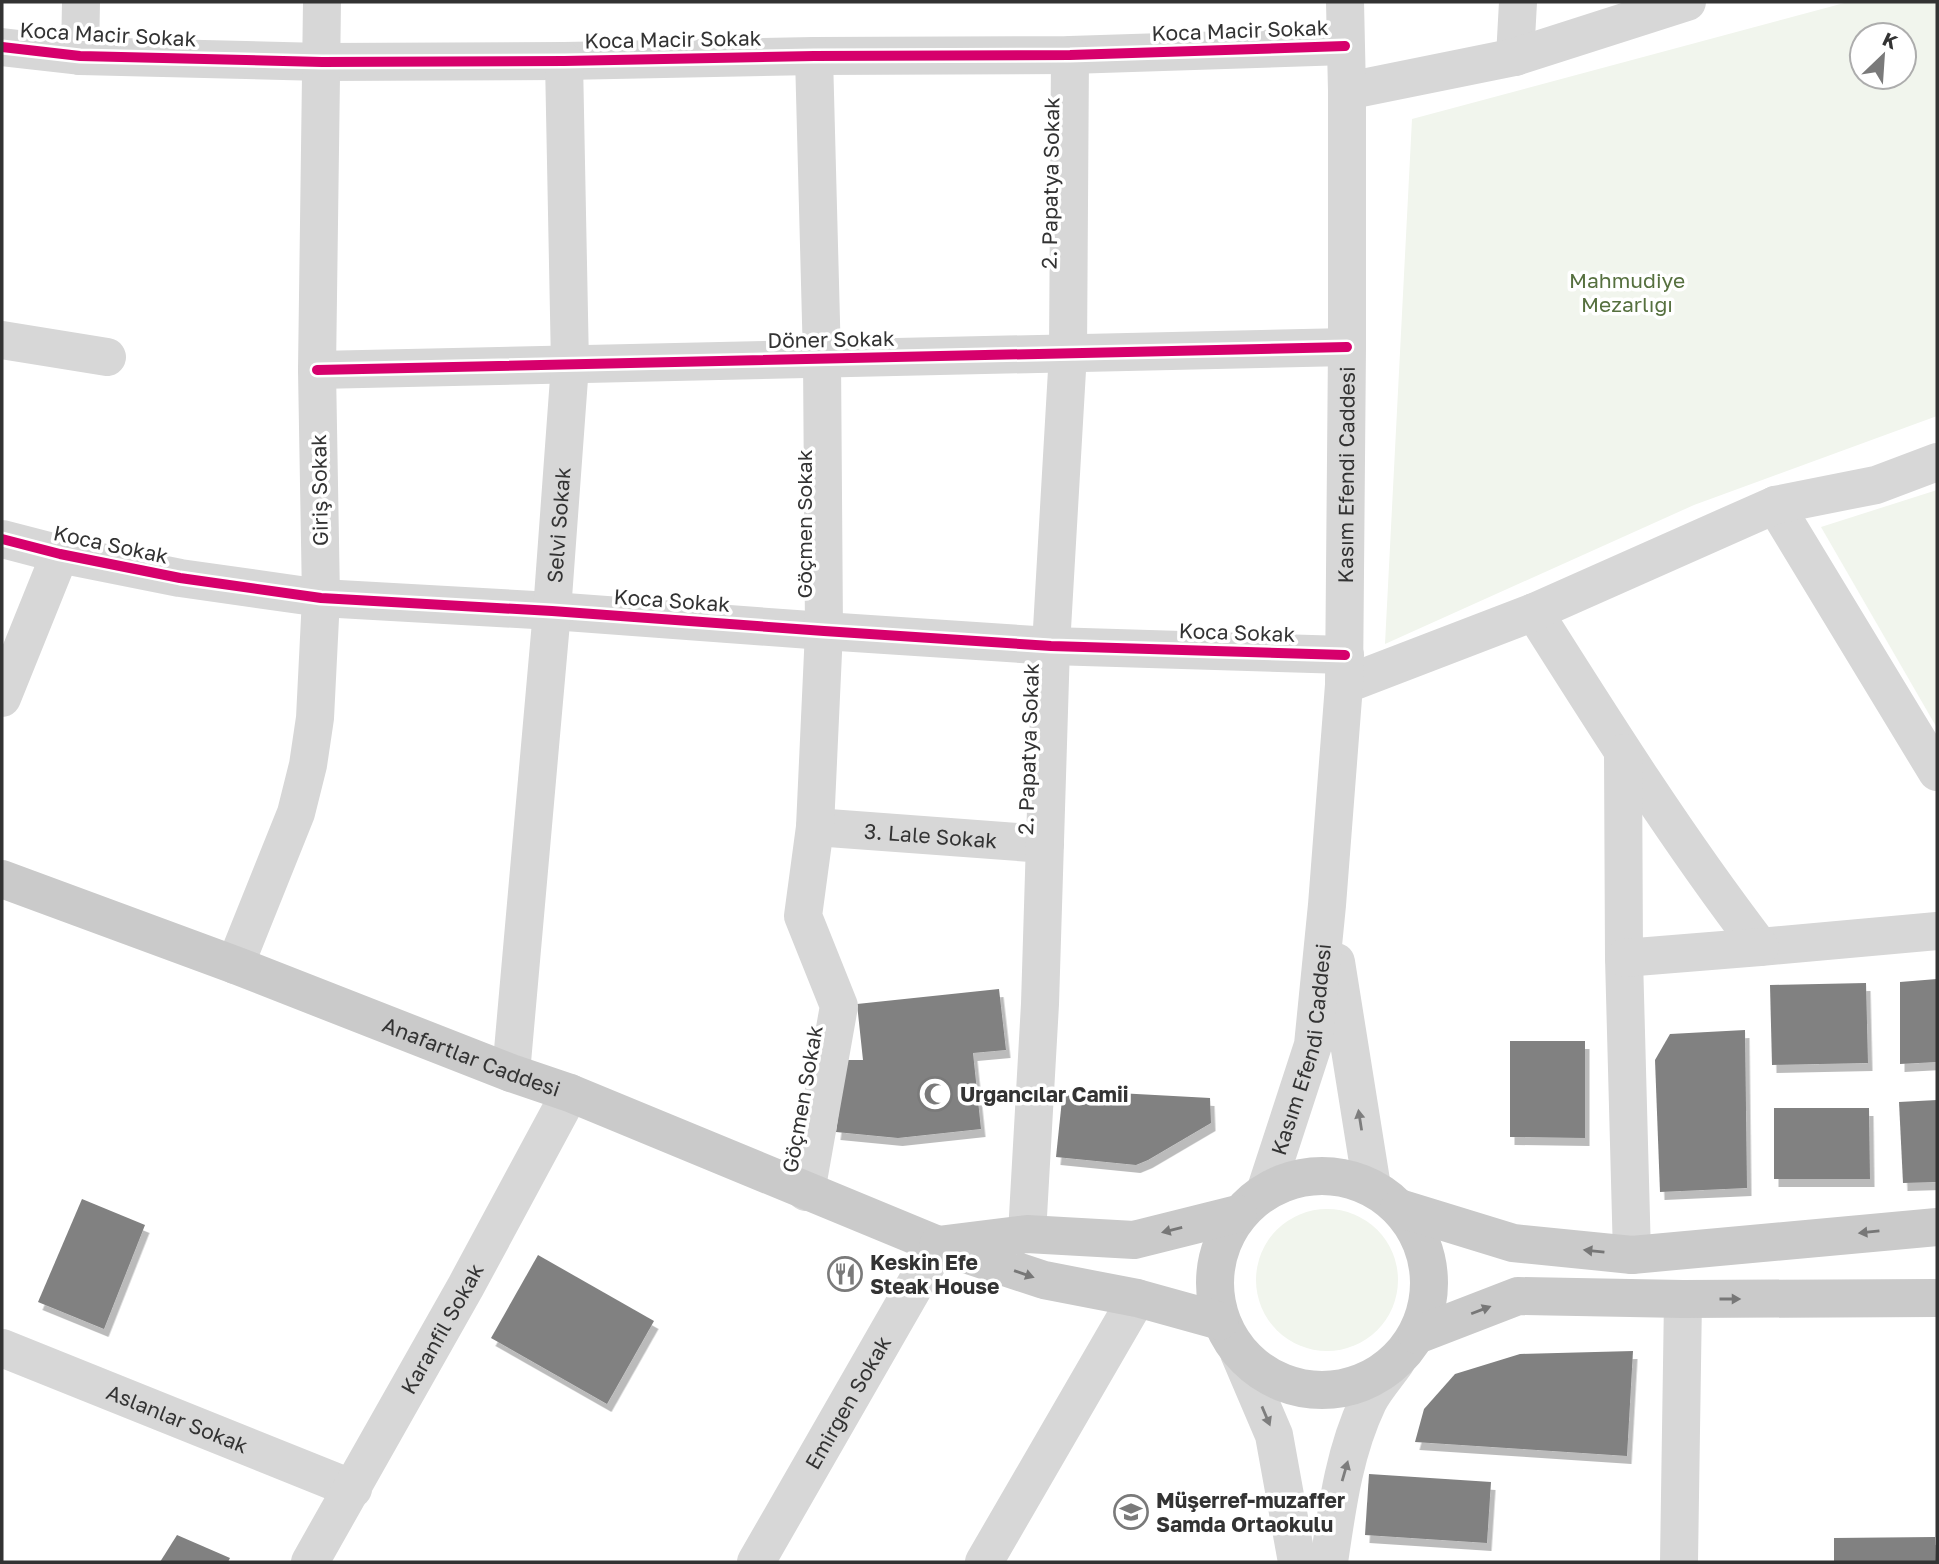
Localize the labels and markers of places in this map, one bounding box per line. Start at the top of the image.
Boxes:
mosque icon: Urgancılar Camii [916,1075,954,1113]
place label: Urgancılar Camii [960,1081,1128,1107]
place label: Keskin Efe Steak House [870,1249,999,1299]
restaurant icon: Keskin Efe Steak House [826,1255,864,1293]
place label: Müşerref-muzaffer Samda Ortaokulu [1156,1487,1345,1537]
school or university icon: Müşerref-muzaffer Samda Ortaokulu [1112,1493,1150,1531]

